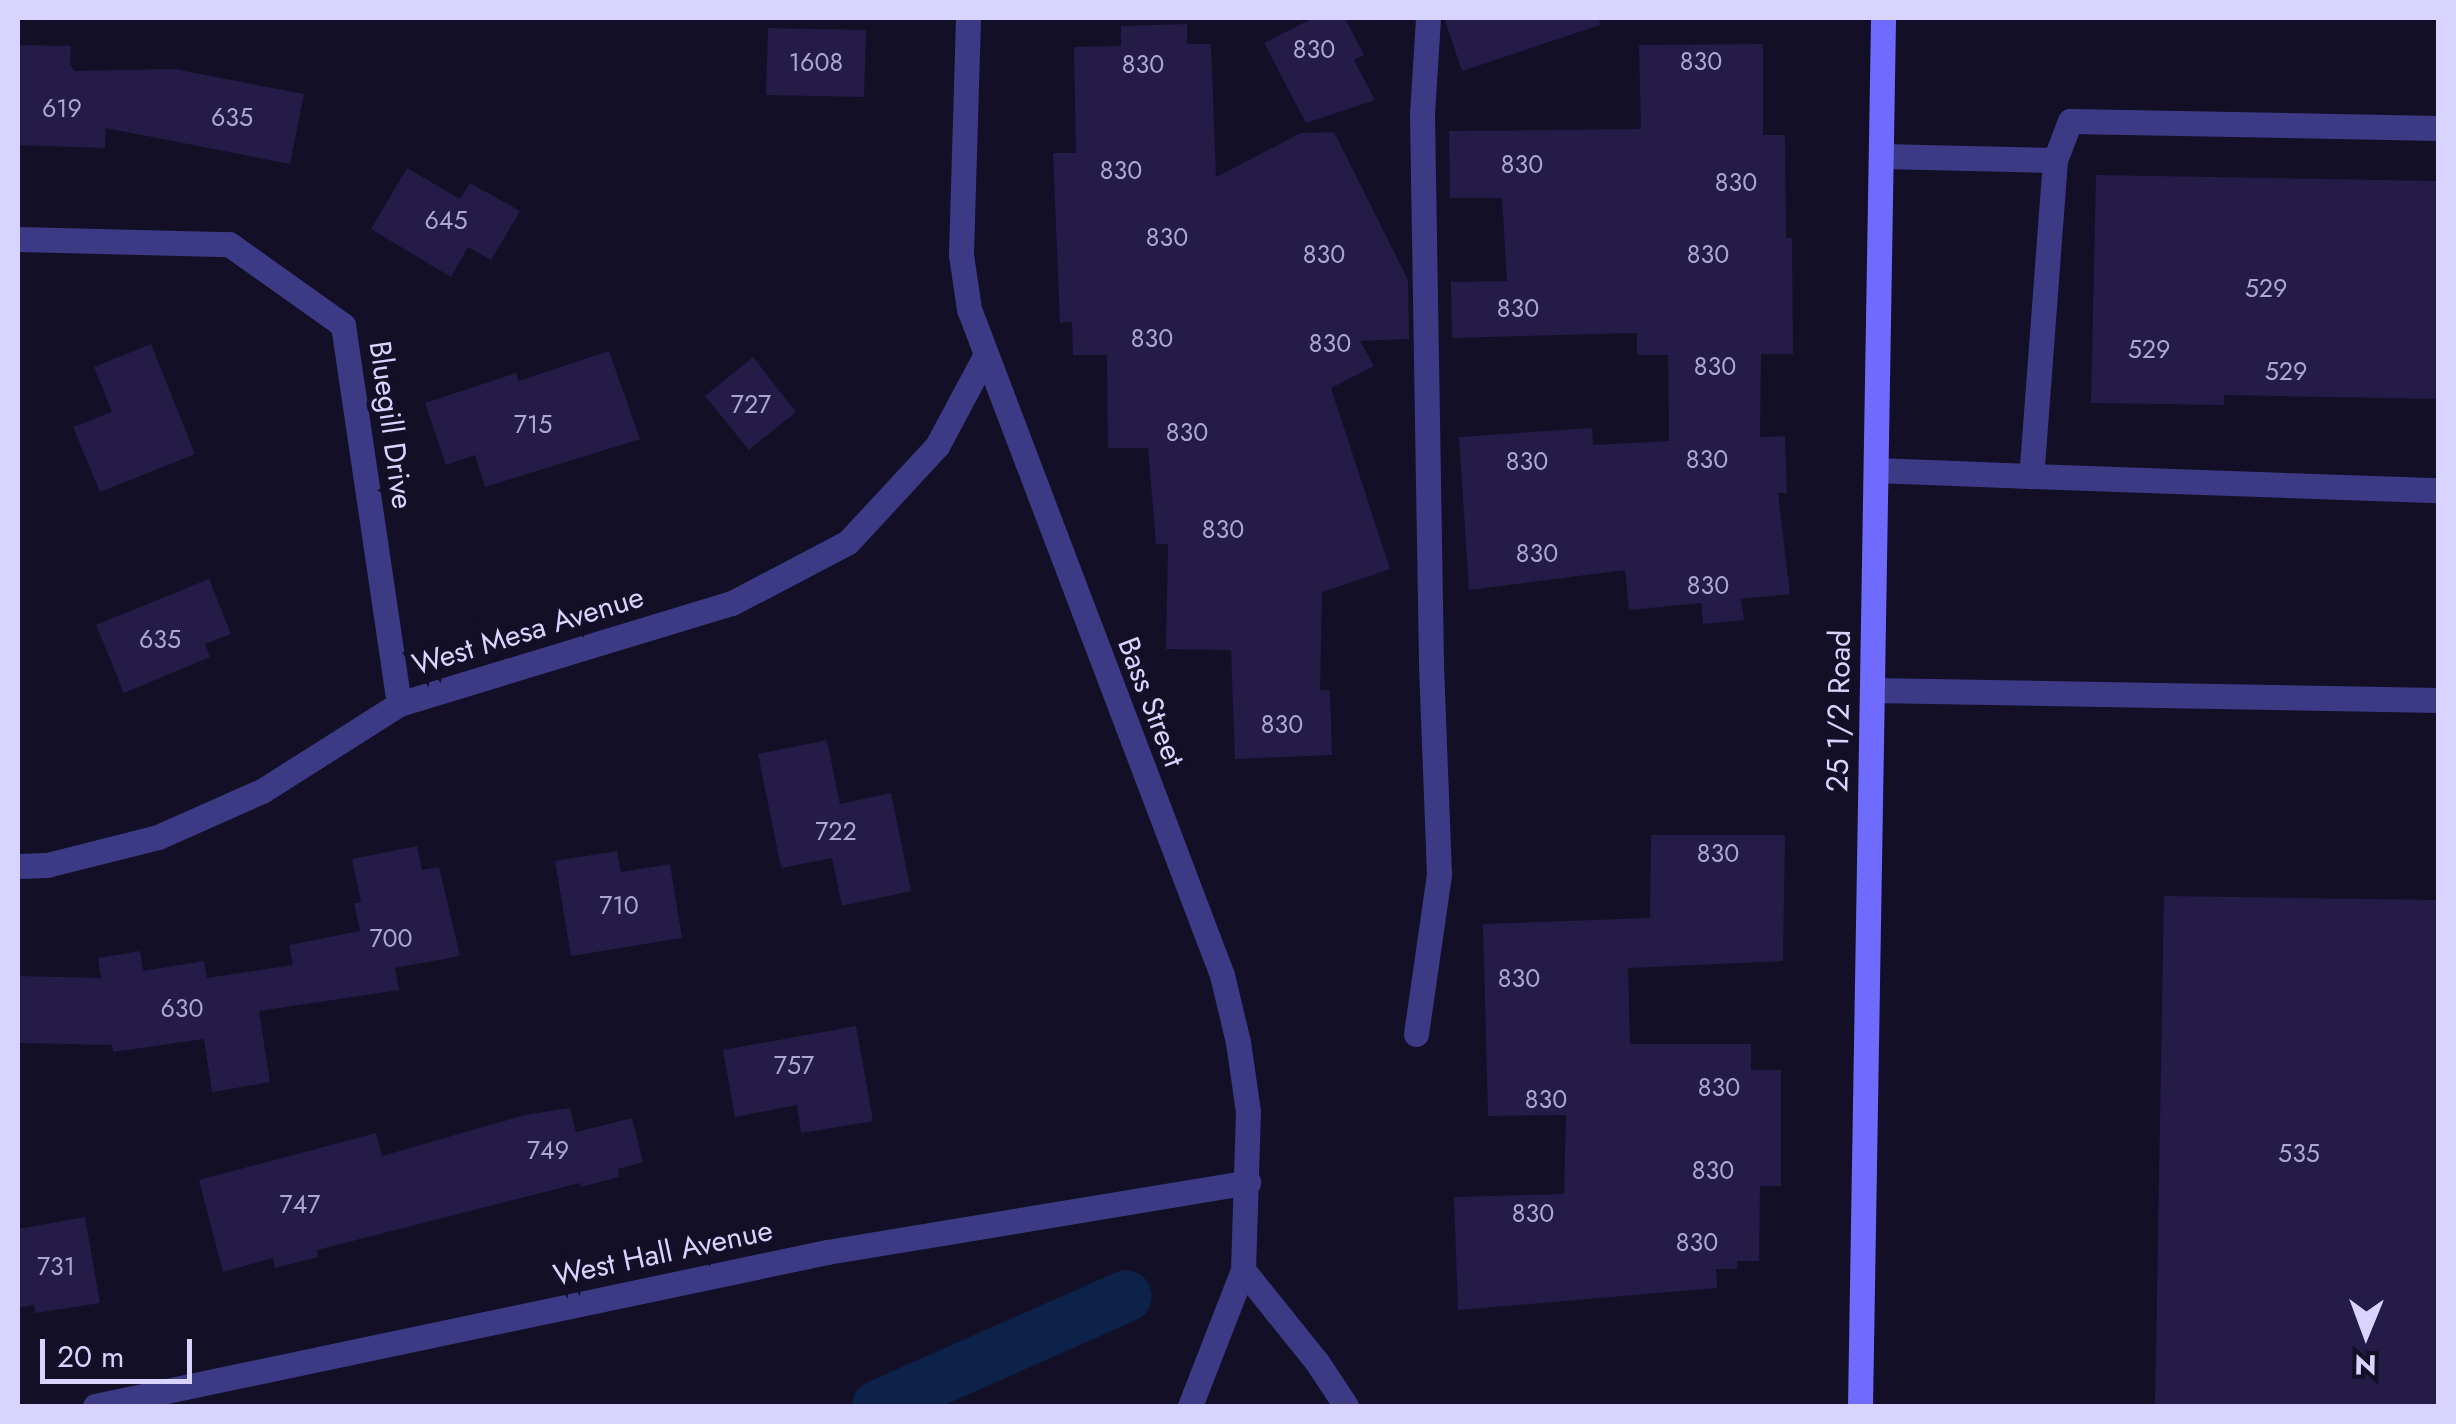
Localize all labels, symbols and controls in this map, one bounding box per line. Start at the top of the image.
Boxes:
house number: 830 [1293,34,1335,64]
house number: 830 [1680,46,1722,76]
house number: 1608 [789,47,843,77]
house number: 830 [1122,49,1164,79]
house number: 619 [42,93,82,123]
house number: 635 [211,102,253,132]
house number: 830 [1501,149,1543,179]
house number: 830 [1100,155,1142,185]
house number: 830 [1715,167,1757,197]
house number: 645 [424,205,468,235]
house number: 830 [1146,222,1188,252]
house number: 830 [1303,239,1345,269]
house number: 830 [1687,239,1729,269]
house number: 529 [2245,273,2287,303]
house number: 830 [1497,293,1539,323]
house number: 830 [1131,323,1173,353]
house number: 830 [1309,328,1351,358]
house number: 529 [2128,334,2170,364]
street label: Bluegill Drive [361,339,421,511]
house number: 830 [1694,351,1736,381]
house number: 529 [2265,356,2307,386]
house number: 727 [731,389,771,419]
house number: 715 [514,409,552,439]
house number: 830 [1166,417,1208,447]
house number: 830 [1686,444,1728,474]
house number: 830 [1506,446,1548,476]
house number: 830 [1202,514,1244,544]
house number: 830 [1516,538,1558,568]
house number: 830 [1687,570,1729,600]
street label: West Mesa Avenue [408,579,648,683]
house number: 635 [139,624,181,654]
street label: 25 1/2 Road [1820,629,1858,793]
street label: Bass Street [1110,632,1192,772]
house number: 830 [1261,709,1303,739]
house number: 722 [815,816,857,846]
house number: 830 [1697,838,1739,868]
house number: 710 [599,890,639,920]
house number: 700 [369,923,413,953]
house number: 830 [1498,963,1540,993]
house number: 630 [160,993,204,1023]
house number: 757 [774,1050,814,1080]
house number: 830 [1698,1072,1740,1102]
house number: 830 [1525,1084,1567,1114]
house number: 749 [527,1135,569,1165]
house number: 535 [2278,1138,2320,1168]
house number: 830 [1692,1155,1734,1185]
house number: 747 [280,1189,320,1219]
house number: 830 [1512,1198,1554,1228]
street label: West Hall Avenue [550,1212,776,1294]
house number: 830 [1676,1227,1718,1257]
house number: 731 [37,1251,75,1281]
north arrow [2316,1284,2416,1384]
scale bar [45,1319,198,1381]
text: 20 m [57,1335,124,1378]
text: N [2354,1344,2377,1385]

